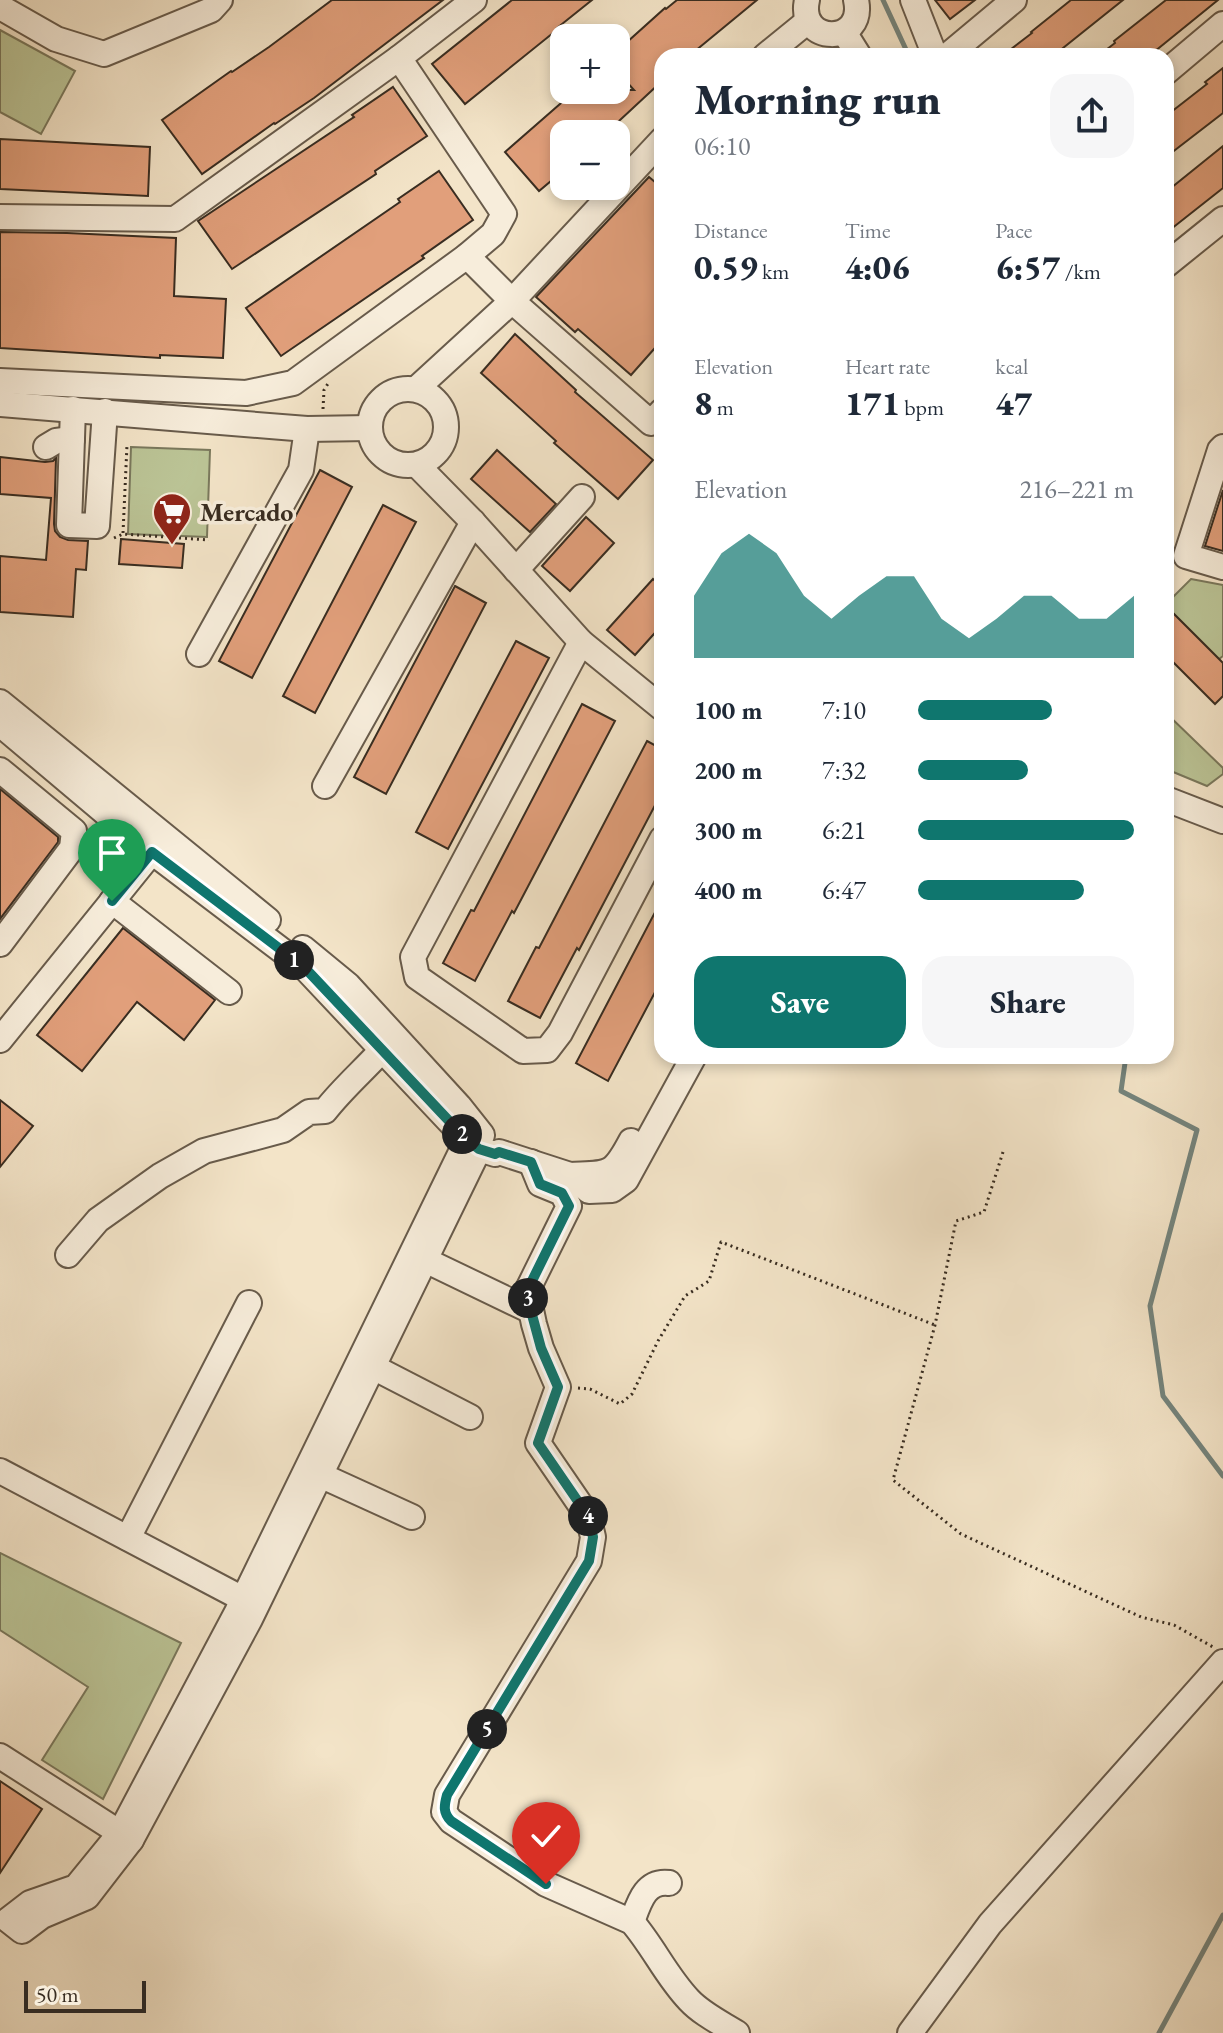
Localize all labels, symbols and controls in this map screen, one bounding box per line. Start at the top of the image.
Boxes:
map controls [550,24,630,200]
button: + [550,24,630,104]
text: Morning run [694,70,941,127]
button: share [1050,74,1134,158]
button: − [550,120,630,200]
text: 06:10 [694,129,750,163]
text: Distance [694,216,767,245]
text: Time [845,216,890,245]
text: Pace [995,216,1032,245]
text: 0.59 [694,245,758,289]
text: 4:06 [845,245,910,289]
text: 6:57 [995,245,1060,289]
text: km [758,257,789,286]
text: /km [1060,257,1101,286]
text: Elevation [694,352,773,381]
text: Heart rate [845,352,930,381]
text: kcal [995,352,1028,381]
text: 8 [694,381,712,425]
text: 171 [845,381,900,425]
text: 47 [995,381,1032,425]
text: m [712,393,734,422]
text: bpm [900,393,944,422]
text: Elevation [694,472,788,506]
text: 216–221 m [1019,472,1134,506]
supermarket icon: Mercado [151,491,193,546]
place label: Mercado [200,495,293,529]
text: 100 m [694,693,762,727]
text: 7:10 [822,693,866,727]
text: 200 m [694,753,762,787]
text: 7:32 [822,753,866,787]
text: 300 m [694,813,762,847]
text: 6:21 [822,813,866,847]
pin [78,819,146,901]
icon: arrive [90,831,134,875]
text: 400 m [694,873,762,907]
text: 6:47 [822,873,866,907]
pin: 1 [274,940,314,980]
text: 1 [288,945,300,974]
button: Save [694,956,906,1048]
button: Share [922,956,1134,1048]
pin: 2 [442,1114,482,1154]
text: 2 [456,1119,468,1148]
pin: 3 [508,1278,548,1318]
text: 3 [522,1283,534,1312]
pin: 4 [568,1496,608,1536]
text: 4 [582,1501,594,1530]
pin: 5 [467,1709,507,1749]
text: 5 [481,1714,493,1743]
pin [512,1802,580,1884]
icon: check [524,1814,568,1858]
scale bar [24,1977,146,2013]
text: 50 m [36,1980,79,2009]

